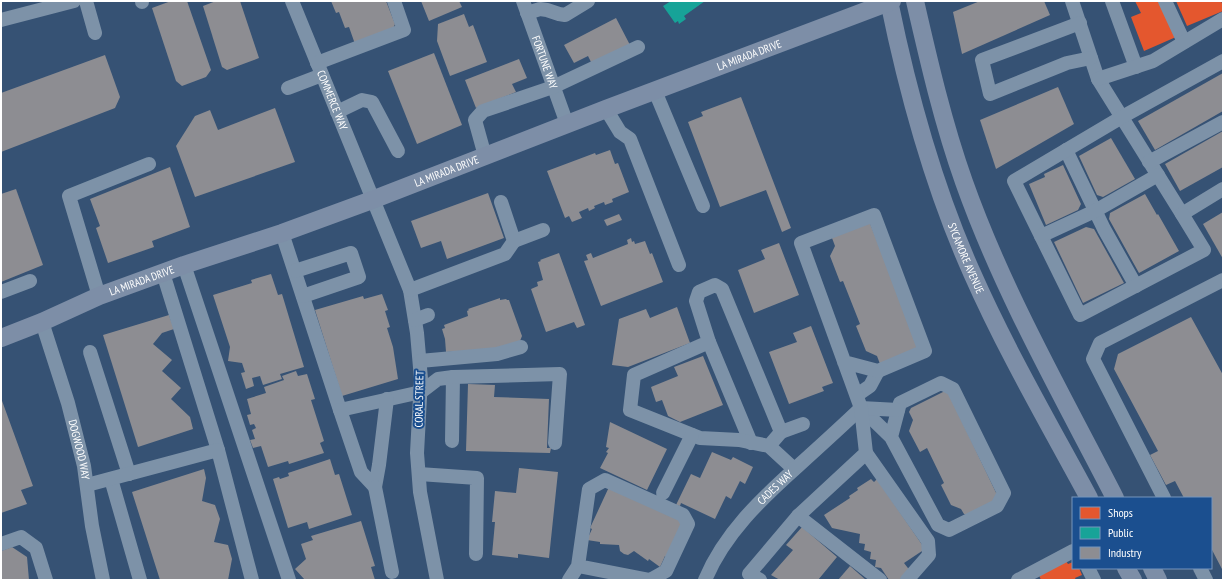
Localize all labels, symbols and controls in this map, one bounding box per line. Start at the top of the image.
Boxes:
street label: FORTUNE WAY [529,34,561,91]
street label: LA MIRADA DRIVE [715,36,783,74]
street label: COMMERCE WAY [314,68,351,132]
street label: LA MIRADA DRIVE [412,152,481,190]
street label: SYCAMORE AVENUE [945,221,987,296]
street label: LA MIRADA DRIVE [107,262,176,299]
street label: CORAL STREET [412,370,426,428]
street label: DOGWOOD WAY [65,418,93,480]
street label: CADES WAY [754,467,796,508]
legend [1072,497,1212,569]
text: Shops [1108,505,1133,520]
text: Public [1108,525,1134,540]
text: Industry [1108,545,1142,560]

